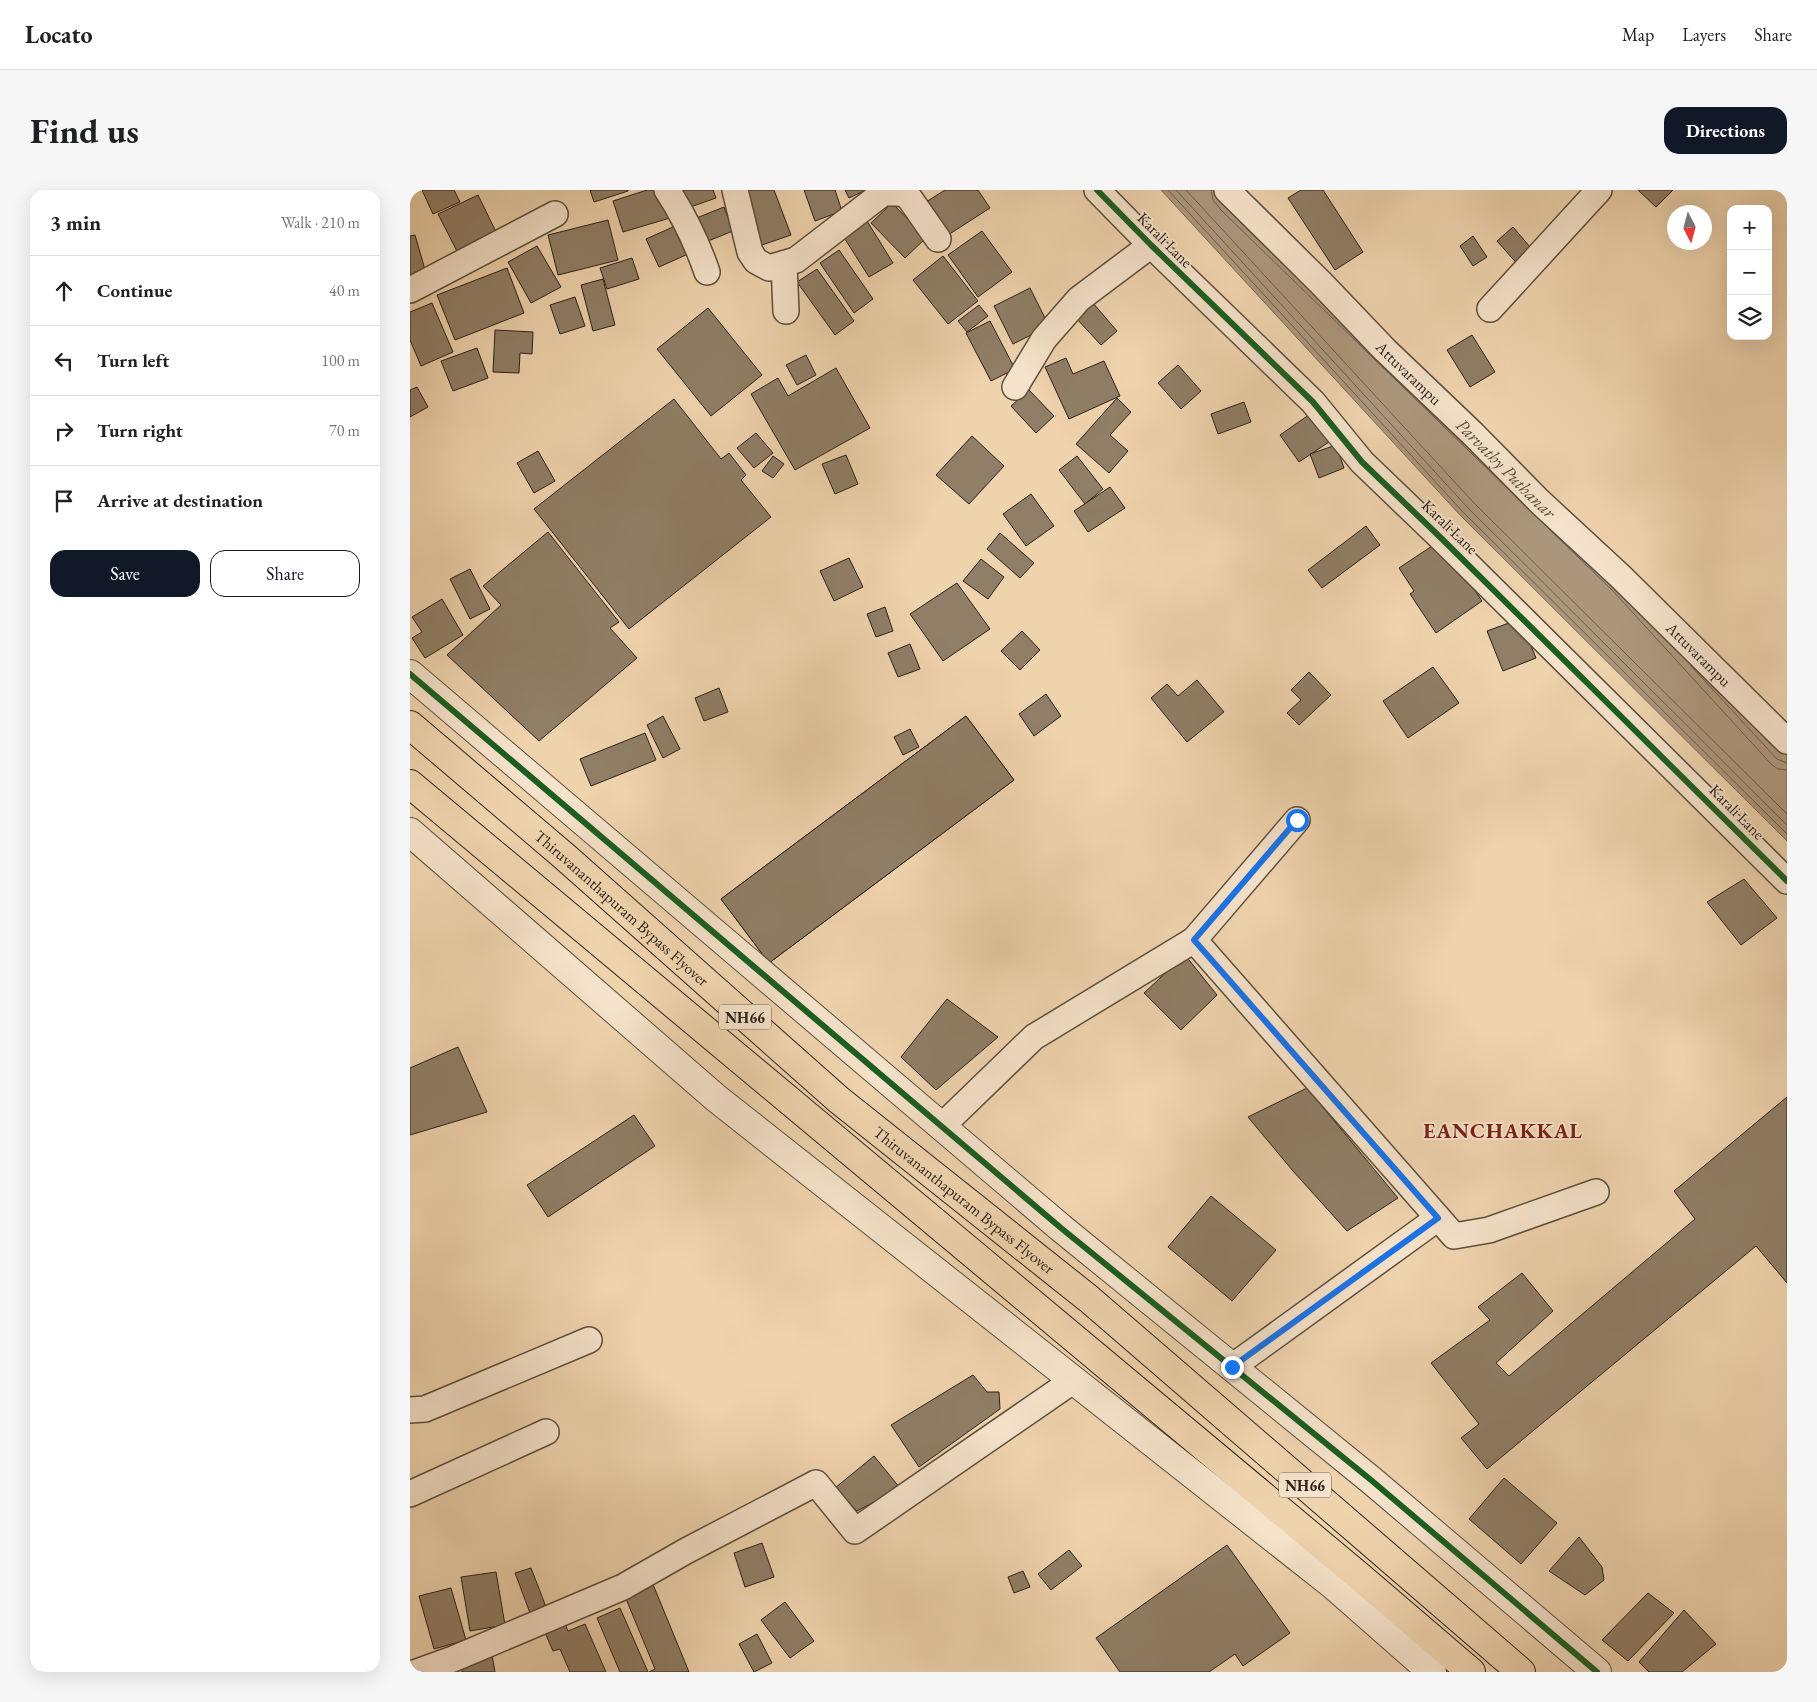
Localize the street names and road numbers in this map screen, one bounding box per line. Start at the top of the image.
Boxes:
street label: Karali Lane [1133,208,1197,272]
street label: Attuvarampu [1371,336,1447,410]
street label: Karali Lane [1417,495,1483,559]
street label: Attuvarampu [1661,616,1737,691]
street label: Karali Lane [1705,780,1769,844]
street label: Thiruvananthapuram Bypass Flyover [530,825,714,991]
road number: NH66 [719,1004,771,1030]
street label: Thiruvananthapuram Bypass Flyover [869,1121,1060,1279]
road number: NH66 [1279,1472,1331,1498]

